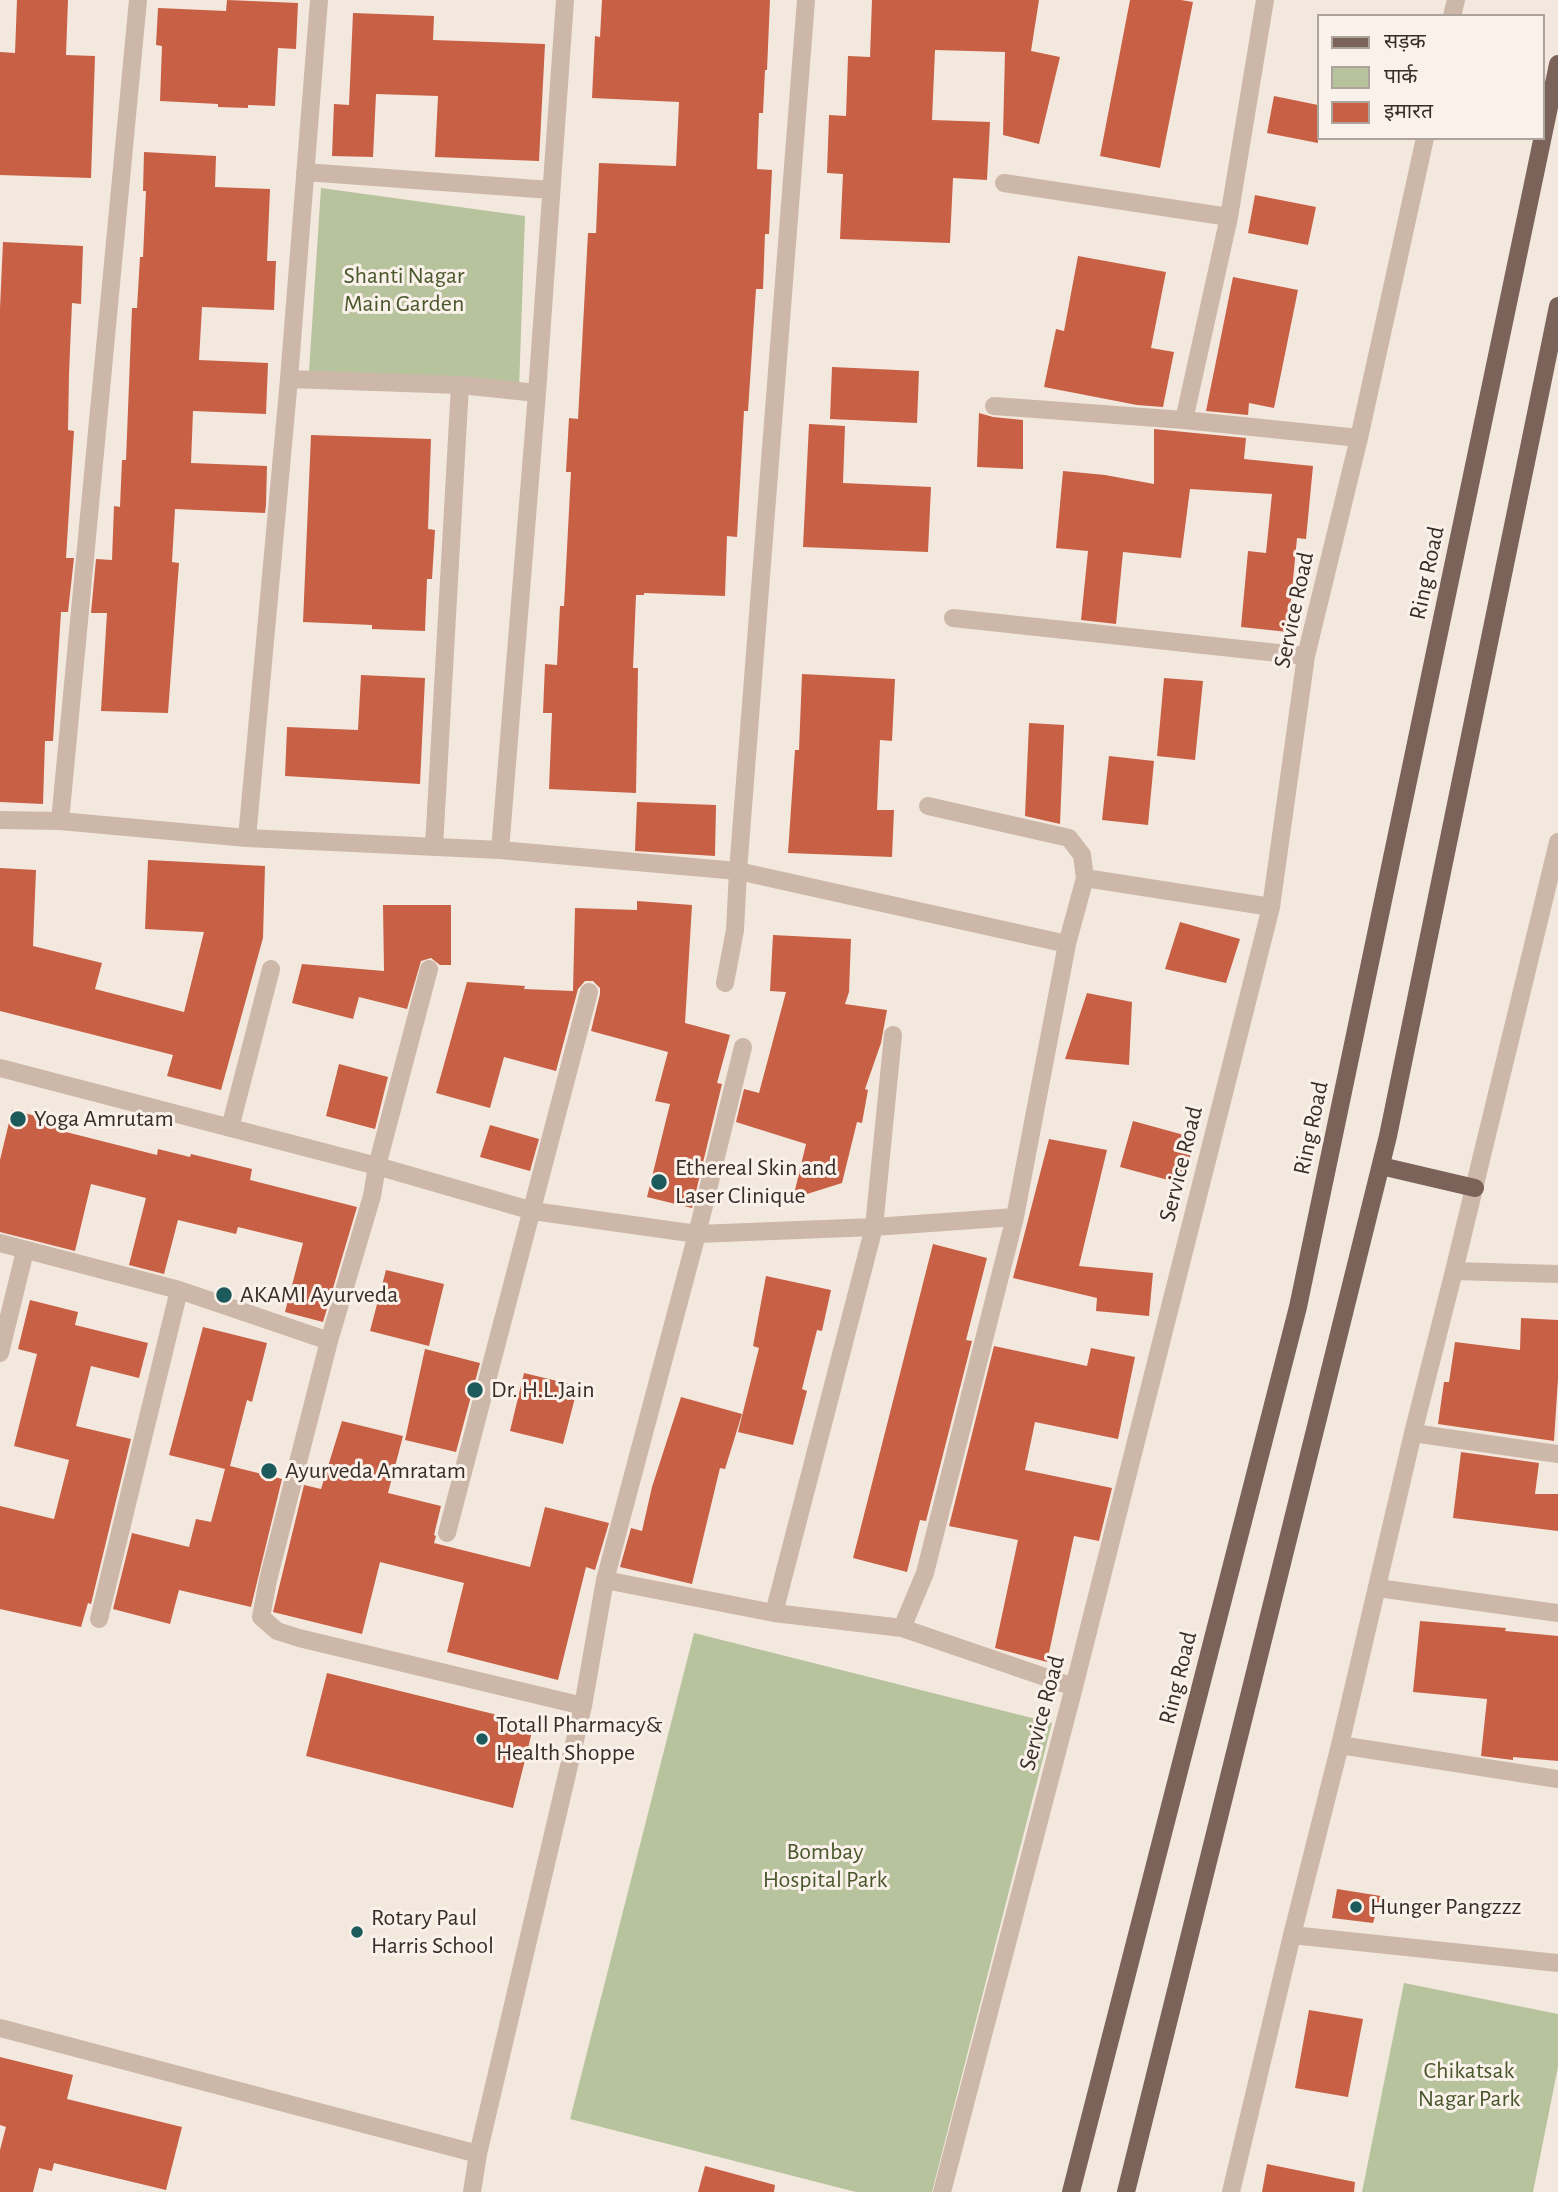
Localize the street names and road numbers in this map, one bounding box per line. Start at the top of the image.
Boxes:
street label: Ring Road [1403,524,1451,622]
street label: Service Road [1268,549,1320,671]
street label: Ring Road [1287,1079,1335,1177]
street label: Service Road [1153,1103,1209,1225]
street label: Ring Road [1153,1628,1203,1728]
street label: Service Road [1013,1652,1071,1774]

